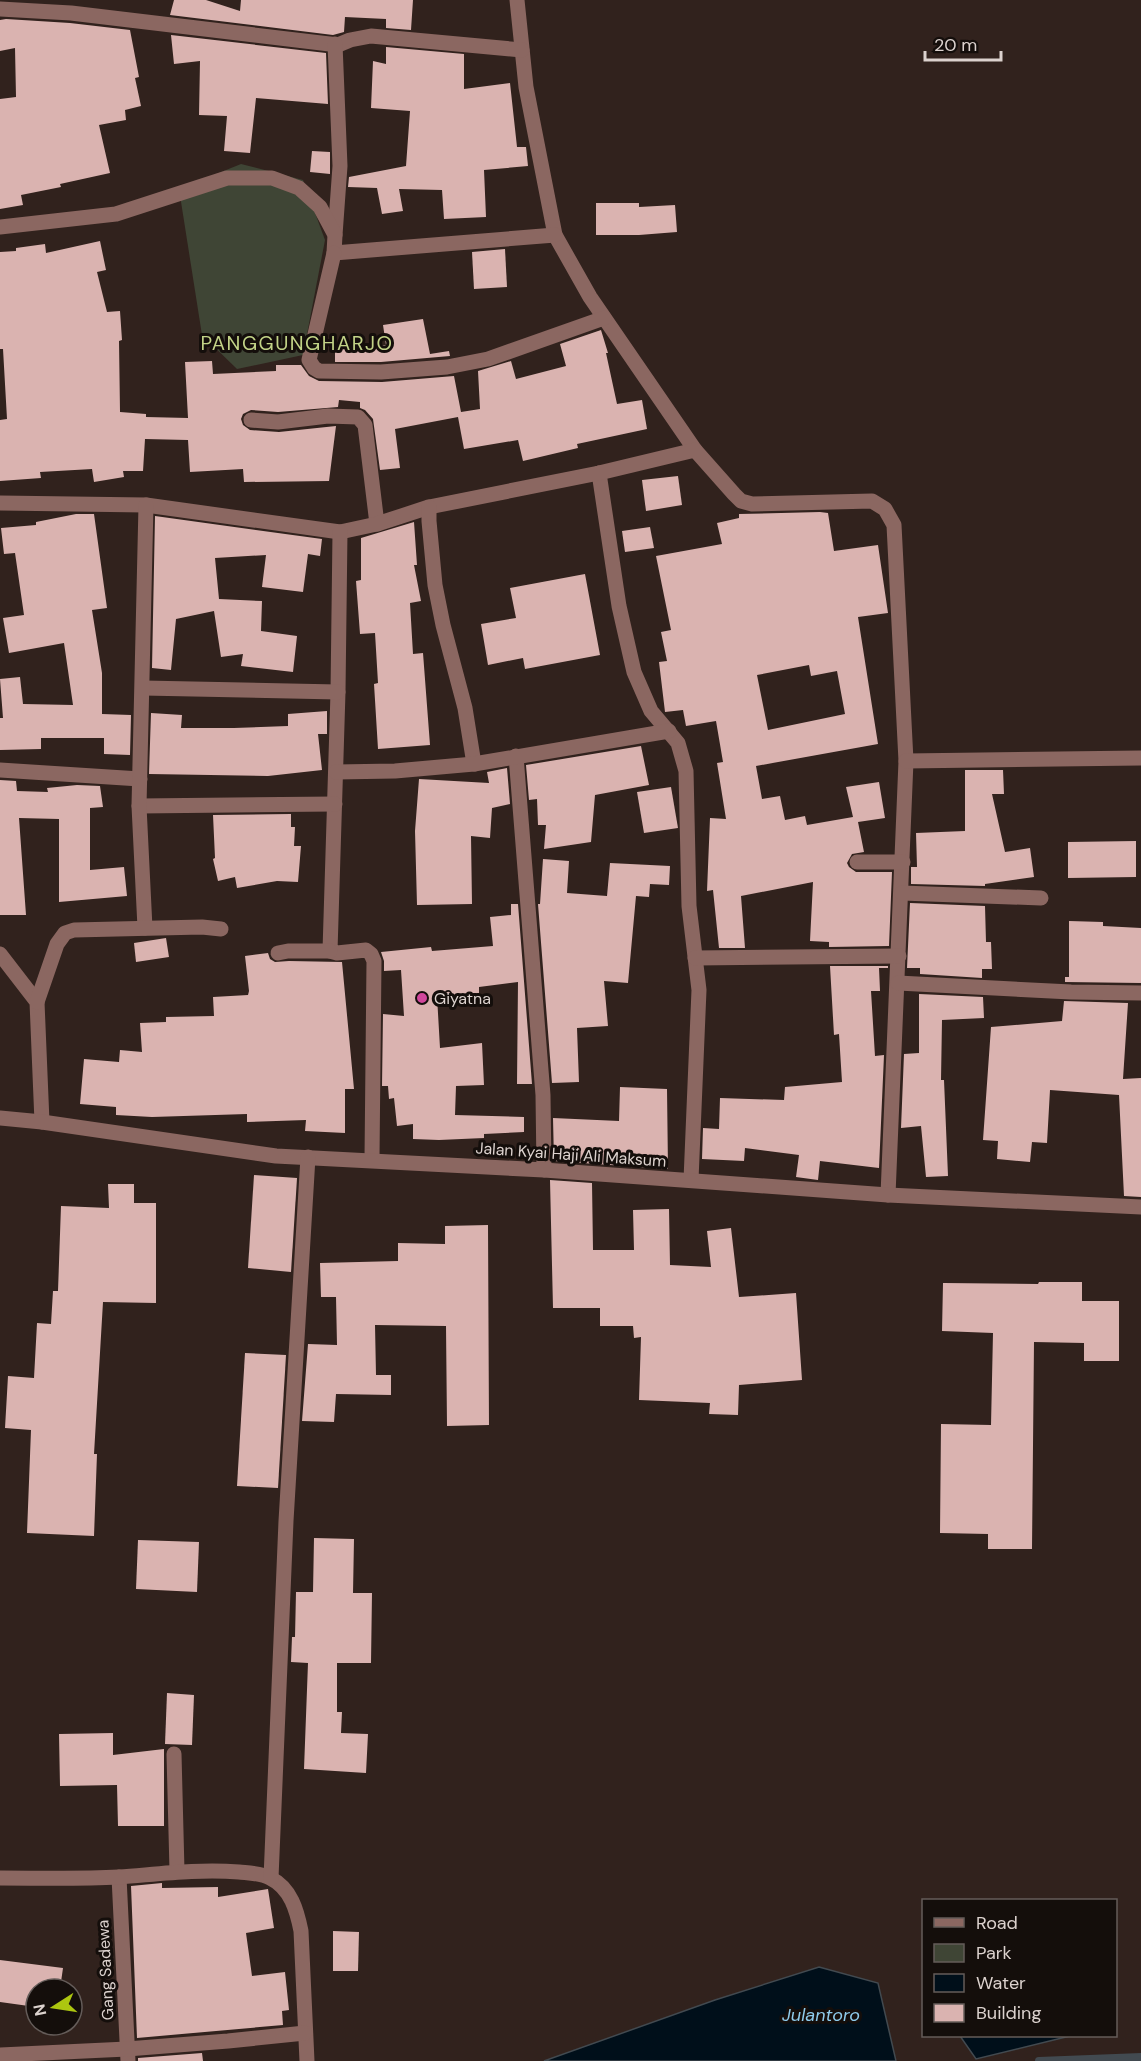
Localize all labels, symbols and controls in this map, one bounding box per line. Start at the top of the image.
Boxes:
scale bar [925,24,1002,62]
text: 20 m [934,33,977,57]
district label: PANGGUNGHARJO [200,330,394,356]
place label: Giyatna [434,988,491,1009]
marker: Giyatna [415,991,429,1005]
street label: Jalan Kyai Haji Ali Maksum [475,1137,667,1172]
legend [922,1899,1117,2037]
text: Road [976,1911,1018,1935]
street label: Gang Sadewa [92,1919,119,2021]
text: Park [976,1941,1012,1965]
text: Water [976,1971,1026,1995]
north arrow [24,1977,84,2037]
text: Building [976,2001,1041,2025]
text: N [28,2002,51,2018]
water label: Julantoro [782,2003,860,2027]

